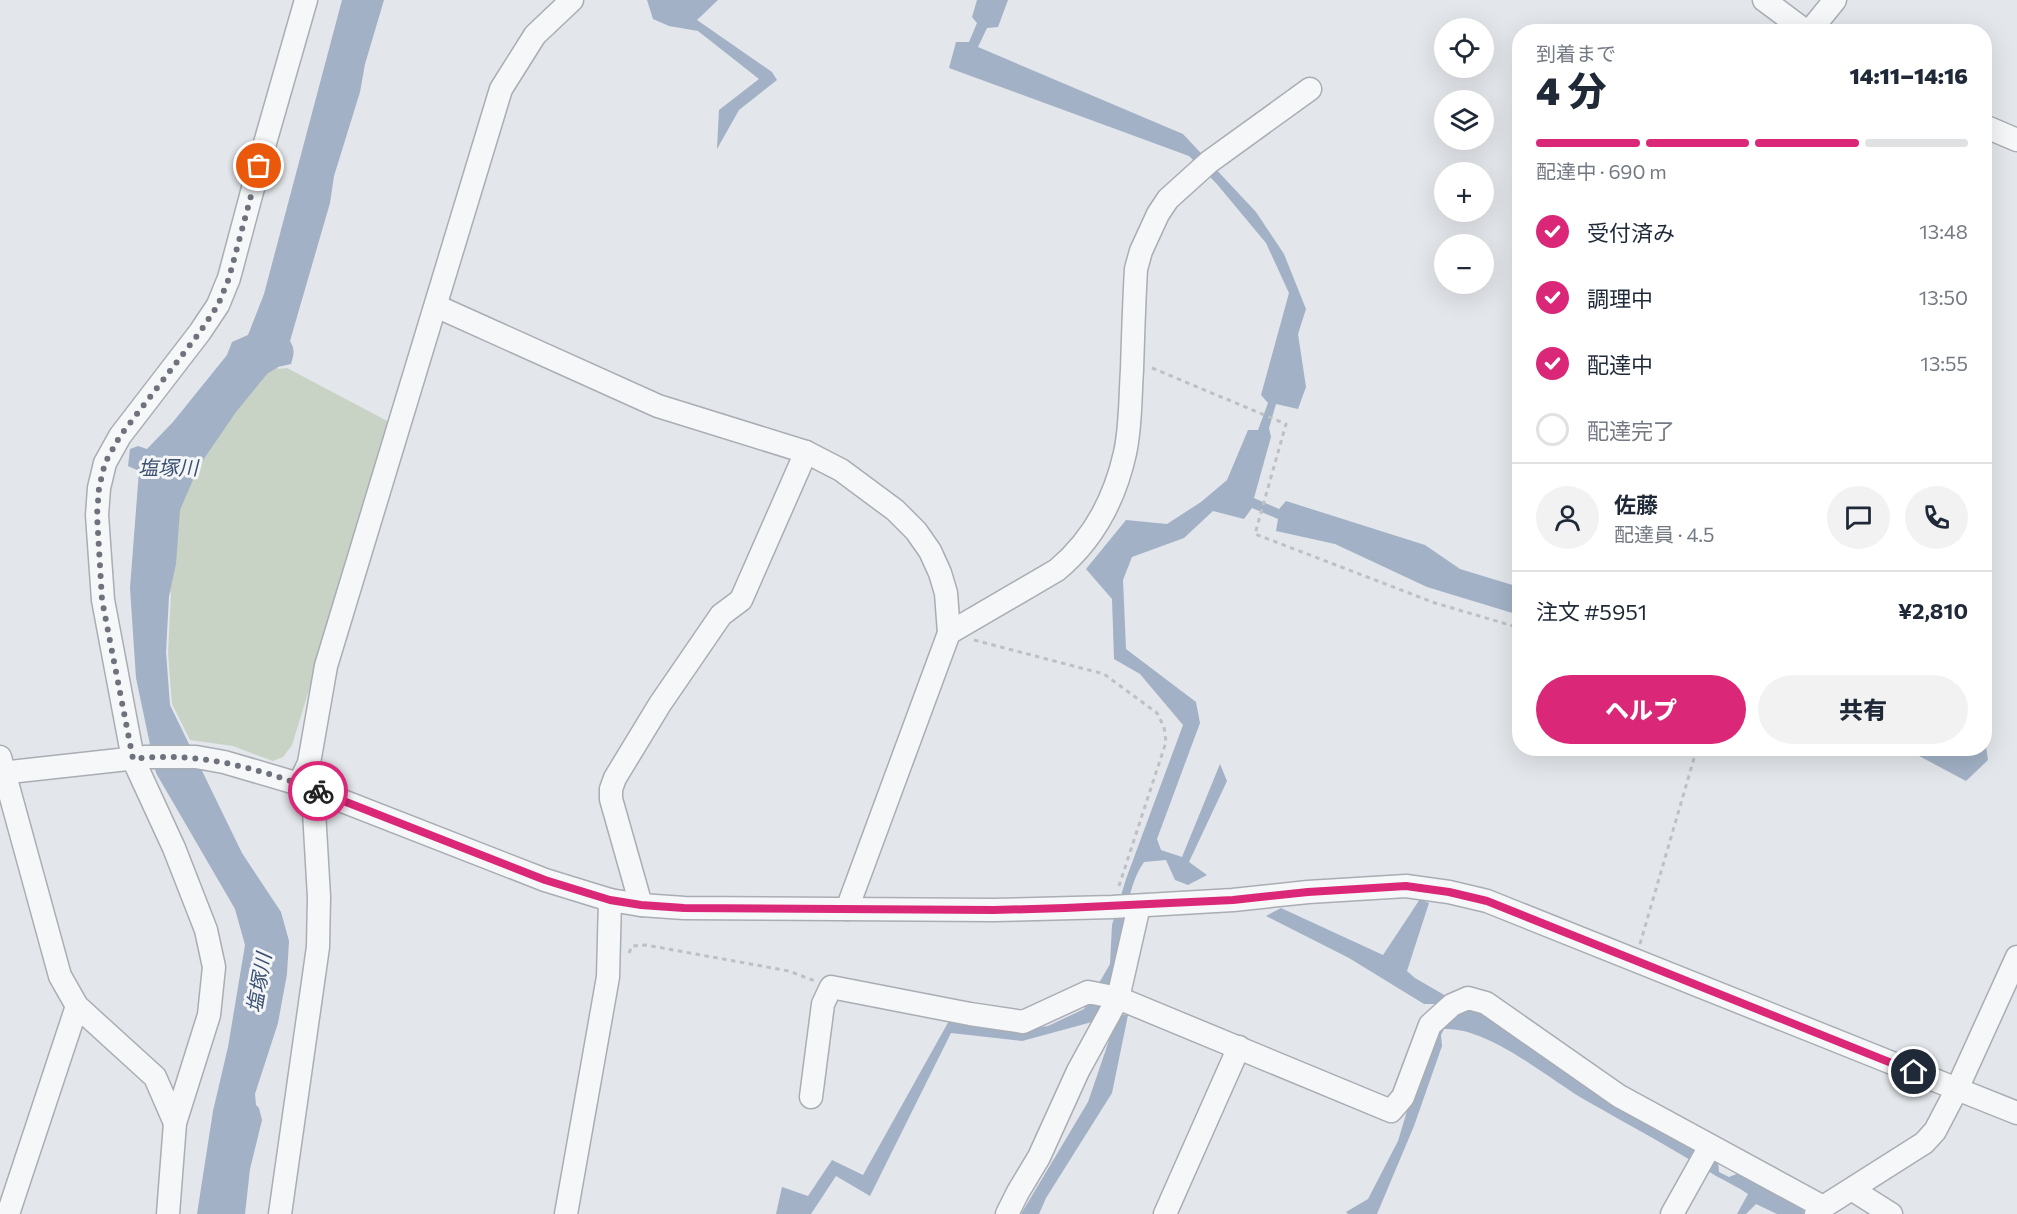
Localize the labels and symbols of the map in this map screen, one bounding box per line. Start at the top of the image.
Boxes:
pin [233,140,284,191]
water label: 塩塚川 [138,455,200,479]
courier [288,761,348,821]
water label: 塩塚川 [241,949,275,1014]
pin [1888,1046,1939,1097]

